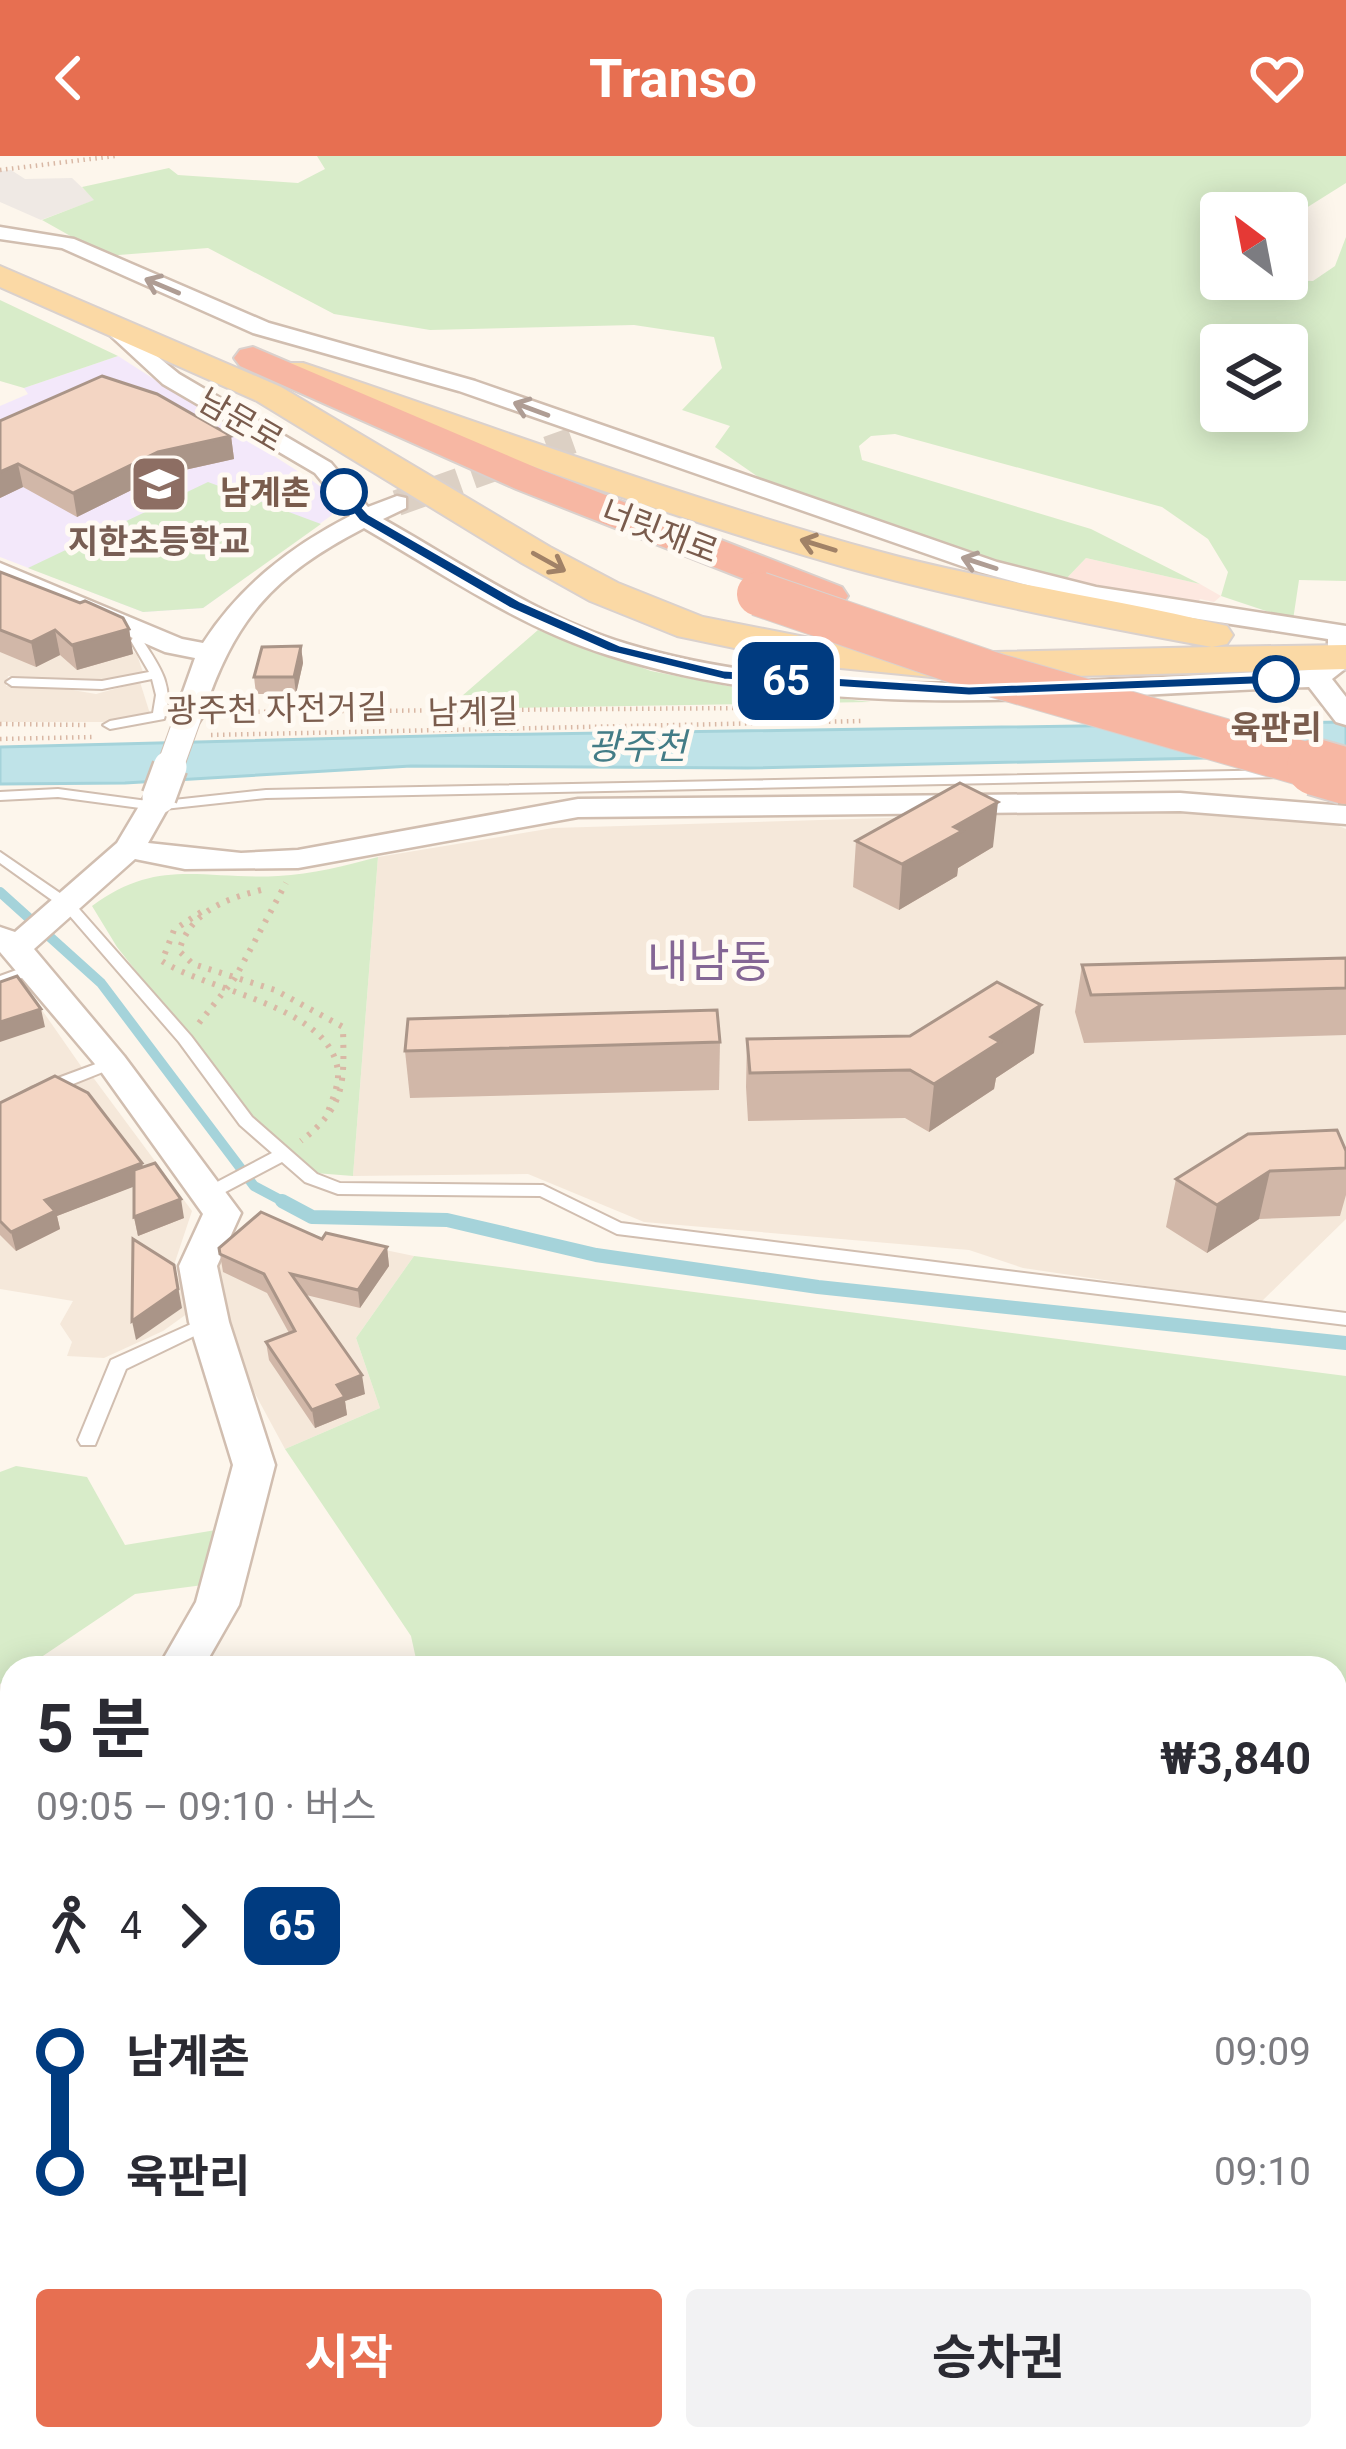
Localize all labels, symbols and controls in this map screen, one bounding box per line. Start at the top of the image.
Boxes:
icon: back [36,45,102,111]
icon: heart [1244,45,1310,111]
text: Transo [589,47,757,110]
north arrow [1200,192,1308,300]
map controls [1200,192,1308,432]
one-way arrow [144,274,181,295]
button: layers [1200,324,1308,432]
street label: 남문로 [192,380,290,460]
one-way arrow [514,397,551,419]
school or university icon: 지한초등학교 [128,453,190,515]
marker: 남계촌 [322,470,366,514]
place label: 남계촌 [220,473,311,512]
street label: 너릿재로 [596,491,724,571]
place label: 지한초등학교 [68,522,250,561]
one-way arrow [799,533,837,555]
one-way arrow [531,551,566,574]
one-way arrow [961,551,999,573]
line badge: 65 [732,642,840,720]
text: 65 [762,656,810,705]
marker: 육판리 [1254,657,1298,701]
street label: 광주천 자전거길 [166,688,388,730]
street label: 남계길 [427,692,519,732]
place label: 육판리 [1230,708,1322,747]
water label: 광주천 [587,726,691,768]
district label: 내남동 [647,935,771,988]
text: 5 분 [36,1691,151,1768]
text: ₩3,840 [1160,1732,1311,1785]
text: 09:05 – 09:10 · 버스 [36,1784,376,1830]
icon: walk [36,1893,102,1959]
icon: forward [160,1893,226,1959]
text: 65 [268,1901,316,1950]
text: 4 [120,1903,142,1949]
text: 09:09 [1214,2029,1311,2075]
text: 남계촌 [126,2030,250,2083]
text: 09:10 [1214,2149,1311,2195]
text: 육판리 [126,2150,250,2203]
button: 시작 [36,2289,662,2427]
button: 승차권 [686,2289,1311,2427]

